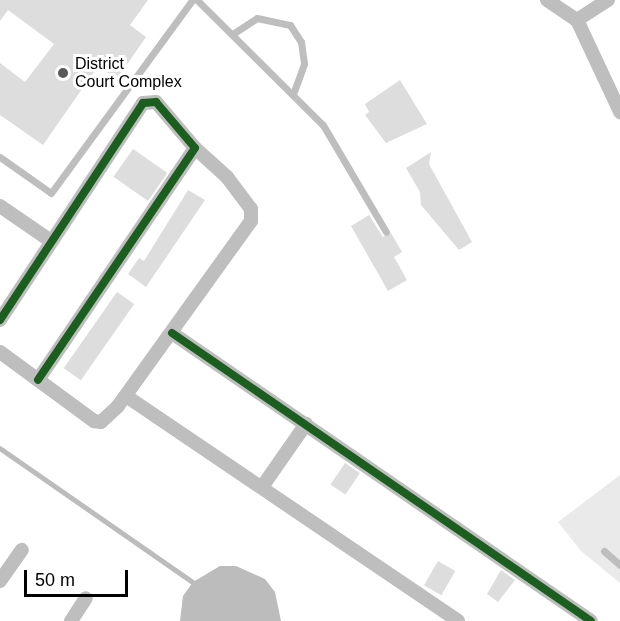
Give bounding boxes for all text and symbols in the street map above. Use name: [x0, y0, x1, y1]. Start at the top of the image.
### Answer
place label: District Court Complex: [75, 54, 182, 92]
marker: District Court Complex: [56, 66, 70, 80]
scale bar: [27, 558, 130, 596]
text: 50 m: [35, 570, 75, 590]

